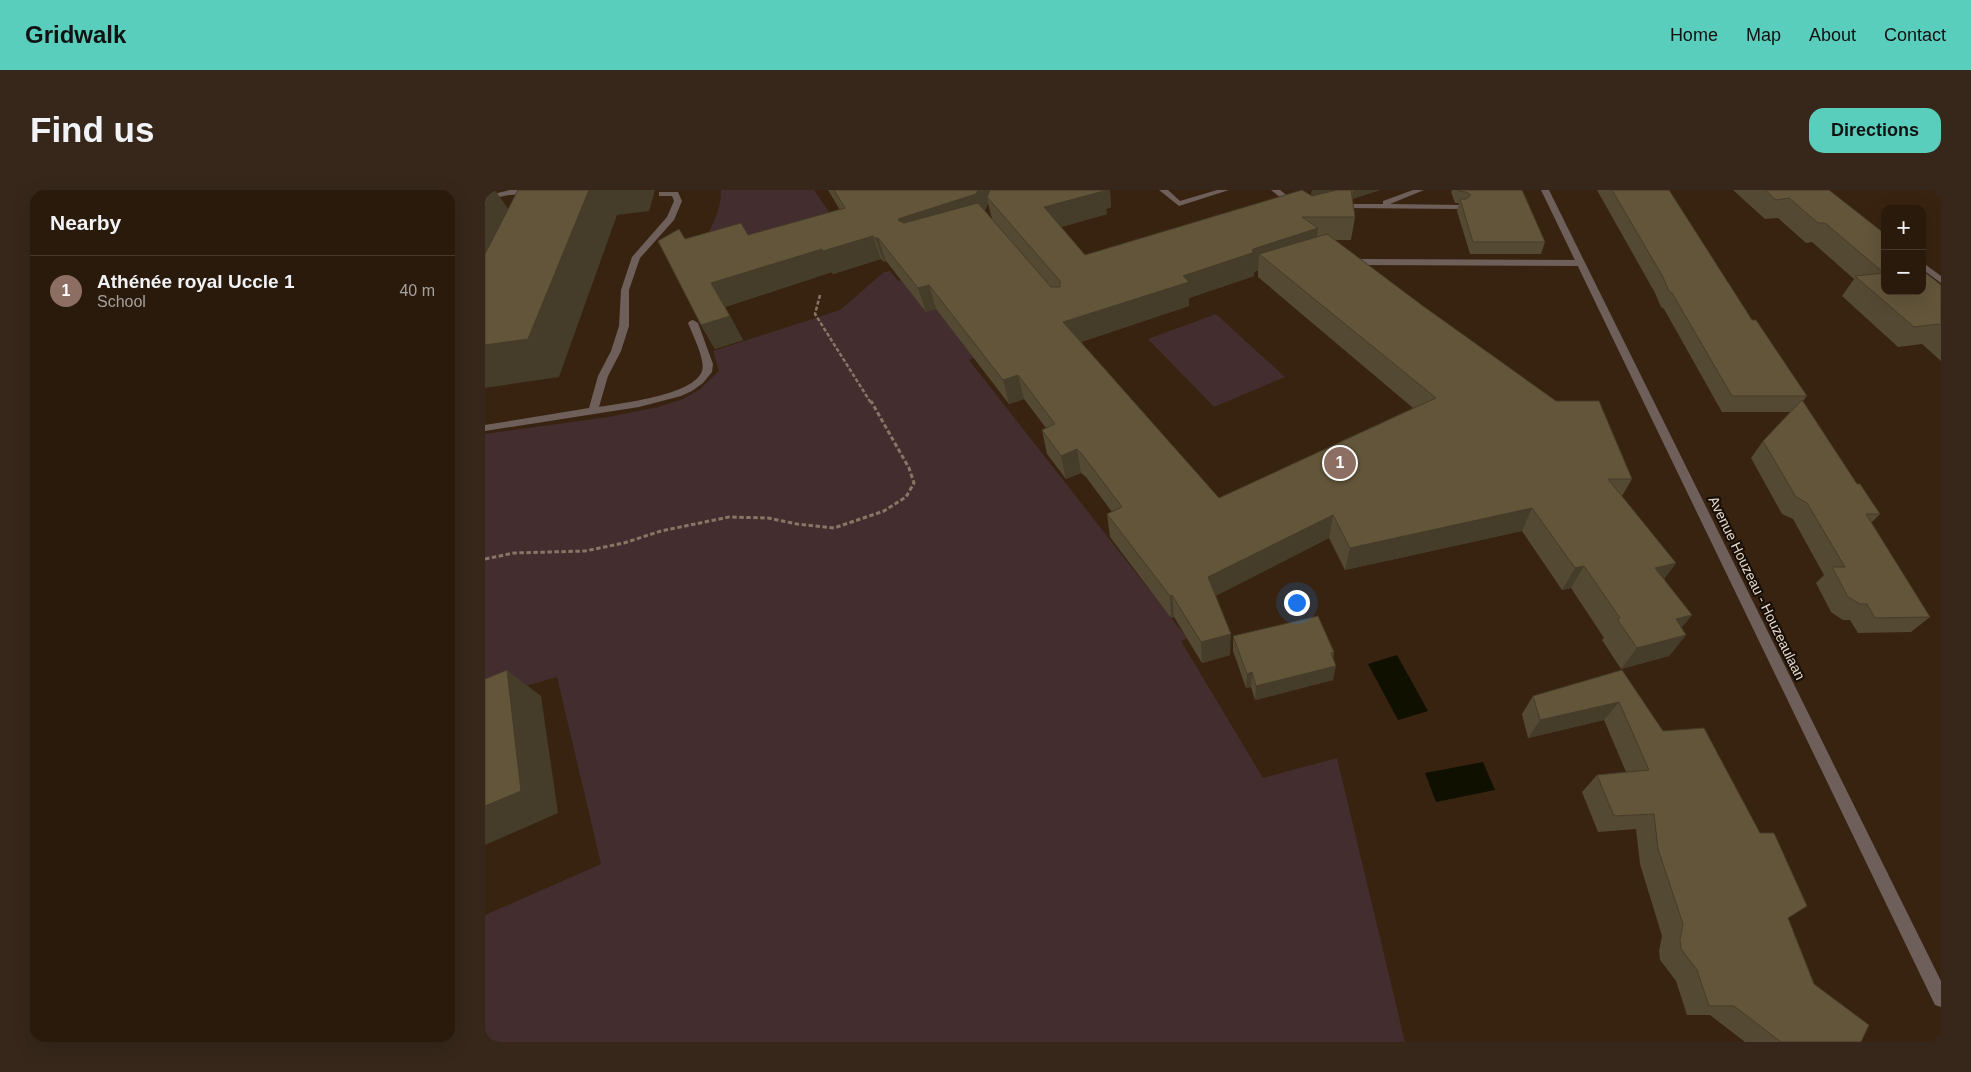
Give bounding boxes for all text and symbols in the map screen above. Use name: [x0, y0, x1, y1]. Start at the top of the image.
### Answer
text: Gridwalk: [25, 21, 126, 48]
text: Home: [1670, 25, 1718, 45]
text: Map: [1746, 25, 1781, 45]
text: About: [1809, 25, 1856, 45]
text: Contact: [1884, 25, 1946, 45]
button: Directions: [1809, 108, 1941, 153]
text: Find us: [30, 110, 154, 149]
map controls: [1881, 205, 1926, 295]
button: +: [1881, 205, 1926, 250]
text: Nearby: [50, 211, 121, 234]
button: −: [1881, 250, 1926, 295]
text: Athénée royal Uccle 1: [97, 271, 294, 292]
text: 1: [62, 282, 70, 299]
text: 40 m: [399, 282, 435, 299]
text: School: [97, 293, 146, 310]
pin: 1: [1324, 444, 1356, 482]
street label: Avenue Houzeau - Houzeaulaan: [1706, 494, 1808, 682]
your location: [1284, 590, 1310, 616]

